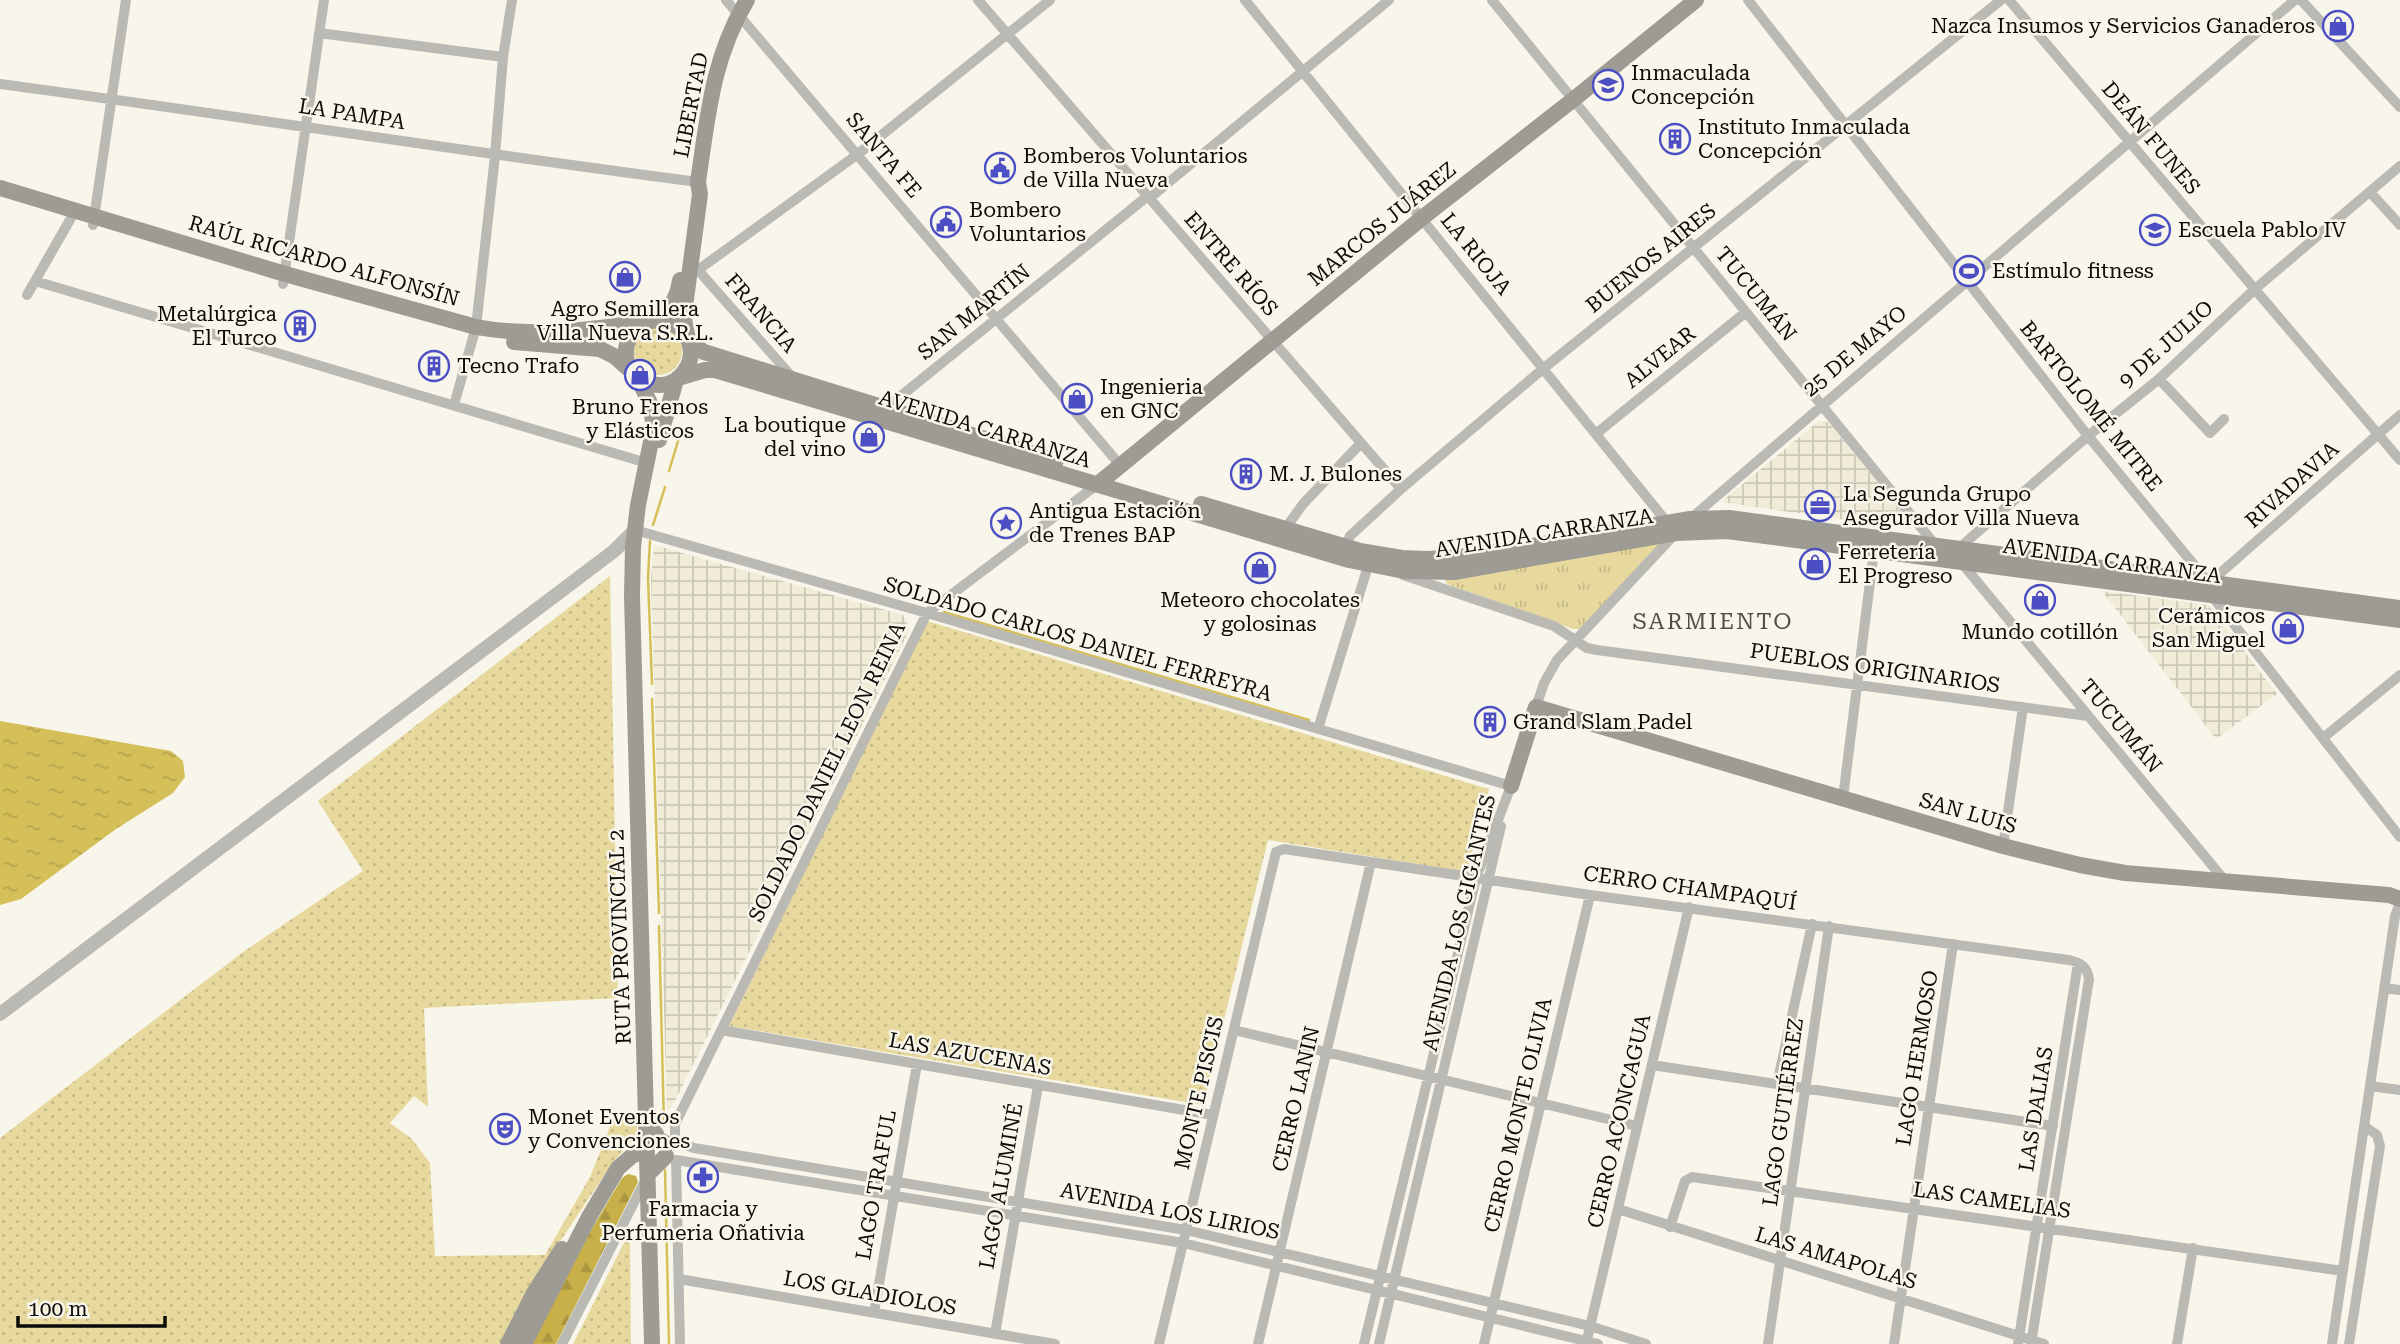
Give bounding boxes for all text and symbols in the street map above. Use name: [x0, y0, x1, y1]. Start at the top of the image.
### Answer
shop icon: Nazca Insumos y Servicios Ganaderos: [2321, 9, 2355, 43]
place label: Nazca Insumos y Servicios Ganaderos: [1931, 14, 2315, 38]
street label: LIBERTAD: [669, 50, 713, 160]
place label: Inmaculada Concepción: [1631, 61, 1755, 109]
school or university icon: Inmaculada Concepción: [1591, 68, 1625, 102]
street label: DEÁN FUNES: [2097, 76, 2206, 199]
street label: LA PAMPA: [297, 94, 407, 134]
street label: SANTA FE: [841, 108, 927, 202]
place label: Instituto Inmaculada Concepción: [1698, 115, 1910, 163]
building icon: Instituto Inmaculada Concepción: [1658, 122, 1692, 156]
place label: Bomberos Voluntarios de Villa Nueva: [1023, 144, 1247, 192]
public building icon: Bomberos Voluntarios de Villa Nueva: [983, 151, 1017, 185]
street label: MARCOS JUÁREZ: [1303, 156, 1461, 291]
place label: Bombero Voluntarios: [969, 198, 1086, 246]
street label: BUENOS AIRES: [1581, 198, 1721, 318]
public building icon: Bombero Voluntarios: [929, 205, 963, 239]
street label: ENTRE RÍOS: [1179, 206, 1283, 321]
street label: LA RIOJA: [1436, 208, 1516, 300]
street label: RAÚL RICARDO ALFONSÍN: [186, 210, 463, 311]
school or university icon: Escuela Pablo IV: [2138, 213, 2172, 247]
place label: Escuela Pablo IV: [2178, 218, 2346, 242]
street label: TUCUMÁN: [1711, 241, 1802, 346]
sports icon: Estímulo fitness: [1952, 254, 1986, 288]
street label: SAN MARTÍN: [912, 259, 1035, 365]
place label: Estímulo fitness: [1992, 259, 2154, 283]
shop icon: Agro Semillera Villa Nueva S.R.L.: [608, 260, 642, 294]
street label: FRANCIA: [720, 269, 802, 358]
street label: 9 DE JULIO: [2114, 295, 2218, 393]
place label: Agro Semillera Villa Nueva S.R.L.: [536, 297, 714, 345]
street label: 25 DE MAYO: [1798, 301, 1912, 401]
place label: Metalúrgica El Turco: [157, 302, 278, 350]
building icon: Metalúrgica El Turco: [283, 309, 317, 343]
street label: BARTOLOMÉ MITRE: [2015, 316, 2168, 496]
street label: ALVEAR: [1620, 321, 1701, 393]
building icon: Tecno Trafo: [417, 349, 451, 383]
place label: Tecno Trafo: [457, 354, 579, 378]
shop icon: Bruno Frenos y Elásticos: [623, 358, 657, 392]
place label: Ingenieria en GNC: [1100, 375, 1203, 423]
shop icon: Ingenieria en GNC: [1060, 382, 1094, 416]
street label: AVENIDA CARRANZA: [876, 385, 1094, 473]
place label: Bruno Frenos y Elásticos: [572, 395, 708, 443]
place label: La boutique del vino: [724, 413, 846, 461]
shop icon: La boutique del vino: [852, 420, 886, 454]
street label: RIVADAVIA: [2240, 437, 2344, 533]
building icon: M. J. Bulones: [1229, 457, 1263, 491]
place label: M. J. Bulones: [1269, 462, 1402, 486]
place label: La Segunda Grupo Asegurador Villa Nueva: [1843, 482, 2080, 530]
office icon: La Segunda Grupo Asegurador Villa Nueva: [1803, 489, 1837, 523]
place label: Antigua Estación de Trenes BAP: [1029, 499, 1201, 547]
street label: AVENIDA CARRANZA: [1433, 504, 1655, 562]
place icon: Antigua Estación de Trenes BAP: [989, 506, 1023, 540]
street label: AVENIDA CARRANZA: [2001, 534, 2223, 588]
place label: Ferretería El Progreso: [1838, 540, 1953, 588]
shop icon: Ferretería El Progreso: [1798, 547, 1832, 581]
shop icon: Meteoro chocolates y golosinas: [1243, 551, 1277, 585]
street label: SOLDADO CARLOS DANIEL FERREYRA: [881, 572, 1275, 706]
shop icon: Mundo cotillón: [2023, 583, 2057, 617]
place label: Meteoro chocolates y golosinas: [1160, 588, 1360, 636]
place label: Cerámicos San Miguel: [2152, 604, 2266, 652]
district label: SARMIENTO: [1632, 608, 1794, 635]
shop icon: Cerámicos San Miguel: [2271, 611, 2305, 645]
street label: SOLDADO DANIEL LEON REINA: [744, 618, 910, 926]
place label: Mundo cotillón: [1962, 620, 2119, 644]
street label: PUEBLOS ORIGINARIOS: [1748, 639, 2002, 697]
street label: TUCUMÁN: [2075, 674, 2168, 778]
building icon: Grand Slam Padel: [1473, 705, 1507, 739]
place label: Grand Slam Padel: [1513, 710, 1693, 734]
street label: SAN LUIS: [1917, 788, 2019, 838]
street label: AVENIDA LOS GIGANTES: [1418, 792, 1500, 1054]
street label: RUTA PROVINCIAL 2: [604, 829, 636, 1045]
street label: CERRO CHAMPAQUÍ: [1582, 860, 1798, 915]
street label: LAGO HERMOSO: [1891, 969, 1943, 1147]
street label: CERRO MONTE OLIVIA: [1479, 995, 1557, 1235]
street label: CERRO ACONCAGUA: [1583, 1011, 1655, 1230]
street label: MONTE PISCIS: [1170, 1014, 1228, 1172]
street label: LAGO GUTIÉRREZ: [1757, 1016, 1808, 1208]
street label: CERRO LANIN: [1268, 1024, 1324, 1174]
street label: LAS AZUCENAS: [887, 1028, 1053, 1080]
street label: LAS DALIAS: [2014, 1045, 2058, 1173]
street label: LAGO ALUMINÉ: [974, 1101, 1027, 1271]
place label: Monet Eventos y Convenciones: [528, 1105, 690, 1153]
street label: LAGO TRAFUL: [851, 1108, 901, 1262]
theatre icon: Monet Eventos y Convenciones: [488, 1112, 522, 1146]
pharmacy icon: Farmacia y Perfumeria Oñativia: [686, 1160, 720, 1194]
street label: LAS CAMELIAS: [1912, 1177, 2072, 1223]
street label: AVENIDA LOS LIRIOS: [1058, 1178, 1282, 1244]
place label: Farmacia y Perfumeria Oñativia: [601, 1197, 805, 1245]
street label: LAS AMAPOLAS: [1752, 1222, 1920, 1294]
street label: LOS GLADIOLOS: [782, 1266, 958, 1320]
scale bar: [18, 1284, 164, 1328]
text: 100 m: [28, 1297, 88, 1321]

